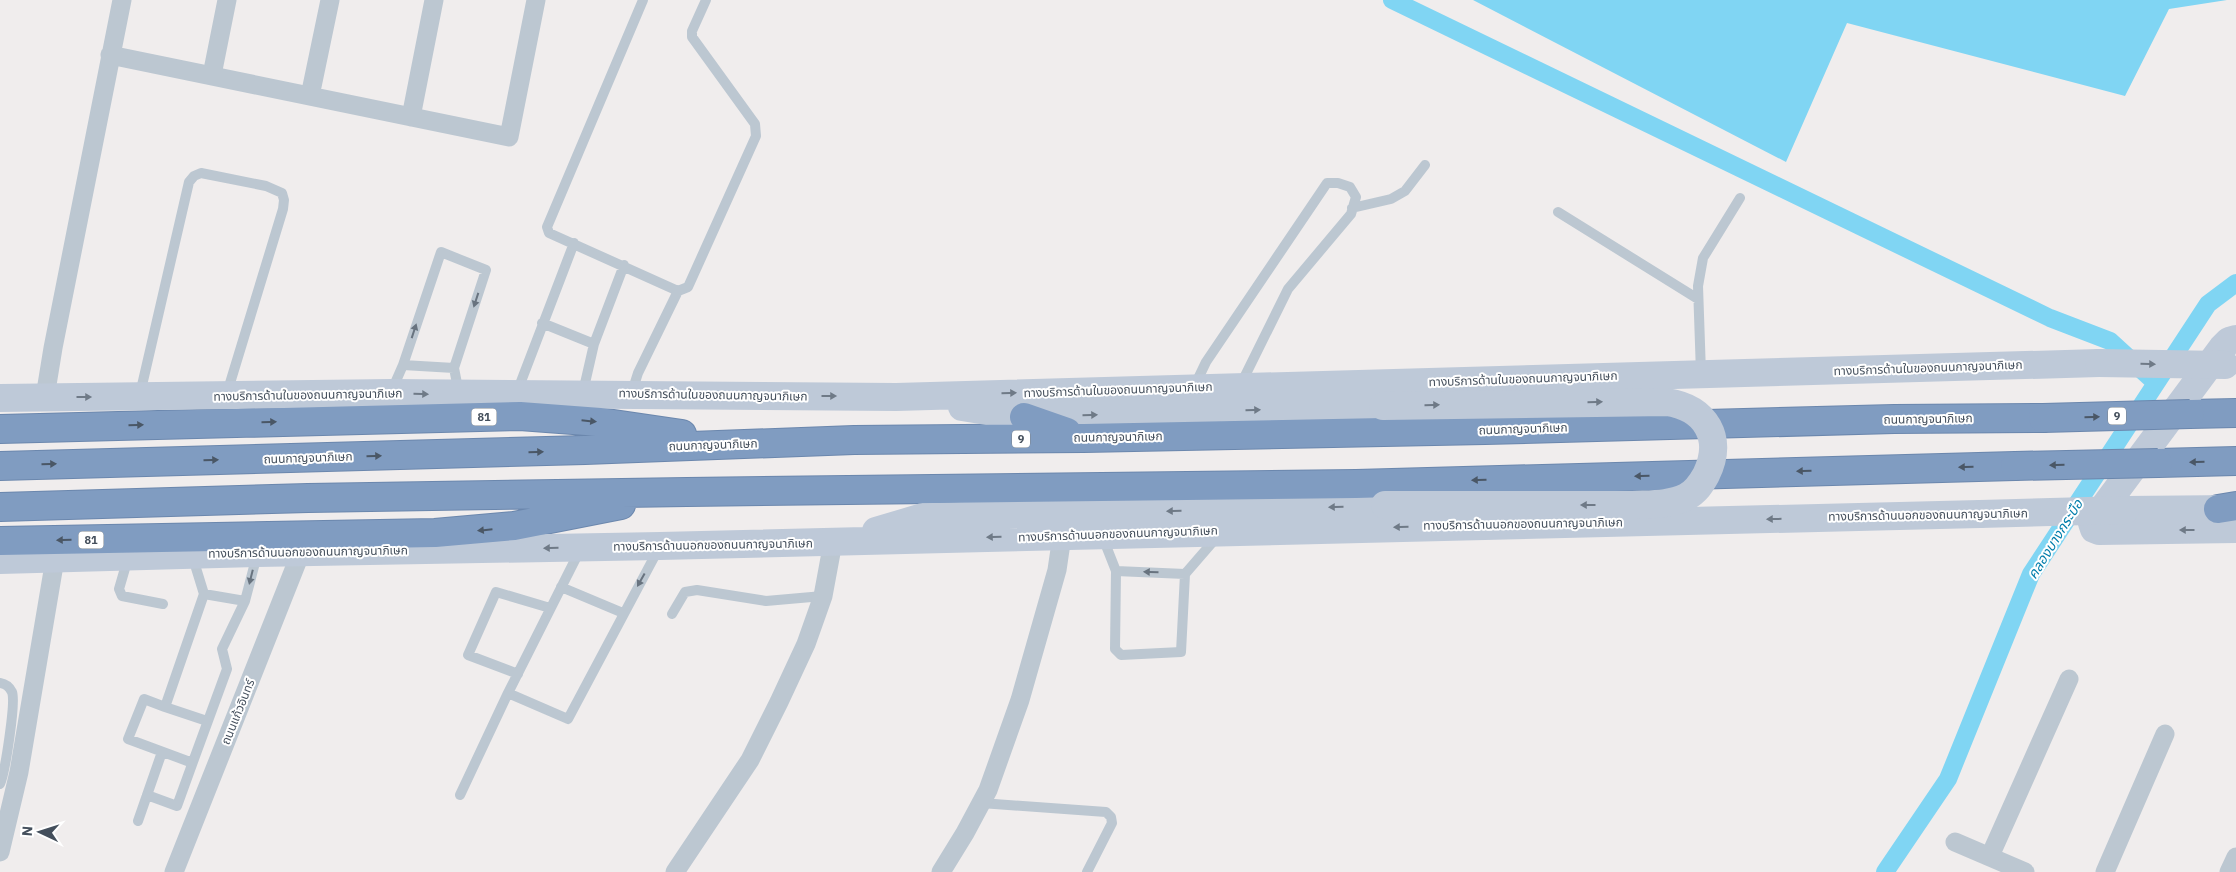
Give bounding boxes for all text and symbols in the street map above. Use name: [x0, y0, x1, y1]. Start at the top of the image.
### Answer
one-way arrow: [472, 292, 480, 307]
one-way arrow: [410, 323, 418, 338]
street label: ทางบริการด้านในของถนนกาญจนาภิเษก: [1833, 357, 2023, 378]
one-way arrow: [2140, 360, 2156, 368]
street label: ทางบริการด้านในของถนนกาญจนาภิเษก: [1428, 368, 1618, 389]
street label: ทางบริการด้านในของถนนกาญจนาภิเษก: [1023, 379, 1213, 400]
street label: ทางบริการด้านในของถนนกาญจนาภิเษก: [213, 385, 403, 404]
street label: ทางบริการด้านในของถนนกาญจนาภิเษก: [618, 385, 808, 404]
one-way arrow: [1001, 389, 1017, 397]
one-way arrow: [413, 390, 429, 398]
one-way arrow: [821, 392, 837, 400]
one-way arrow: [76, 393, 92, 401]
one-way arrow: [1587, 398, 1603, 406]
one-way arrow: [1424, 401, 1440, 409]
one-way arrow: [1245, 406, 1261, 414]
road number: 81: [472, 408, 496, 426]
road number: 9: [2108, 408, 2126, 424]
one-way arrow: [1083, 410, 1099, 418]
street label: ถนนกาญจนาภิเษก: [1883, 410, 1973, 427]
one-way arrow: [2084, 412, 2100, 420]
one-way arrow: [581, 417, 597, 425]
one-way arrow: [261, 418, 277, 426]
street label: ถนนกาญจนาภิเษก: [1478, 419, 1568, 438]
one-way arrow: [128, 421, 144, 429]
street label: ถนนกาญจนาภิเษก: [1073, 428, 1163, 445]
road number: 9: [1012, 430, 1030, 448]
street label: ถนนกาญจนาภิเษก: [668, 435, 758, 454]
one-way arrow: [528, 447, 544, 455]
street label: ถนนกาญจนาภิเษก: [263, 448, 353, 467]
one-way arrow: [366, 452, 382, 460]
one-way arrow: [203, 456, 219, 464]
one-way arrow: [2189, 458, 2205, 466]
one-way arrow: [41, 460, 57, 468]
one-way arrow: [2049, 462, 2065, 470]
one-way arrow: [1958, 463, 1974, 471]
one-way arrow: [1796, 467, 1812, 475]
one-way arrow: [1633, 472, 1649, 480]
one-way arrow: [1471, 477, 1487, 485]
water label: คลองบางกระบือ: [2023, 495, 2087, 582]
one-way arrow: [1580, 501, 1596, 509]
one-way arrow: [1328, 503, 1344, 511]
street label: ทางบริการด้านนอกของถนนกาญจนาภิเษก: [1828, 505, 2028, 524]
one-way arrow: [1166, 507, 1182, 515]
street label: ทางบริการด้านนอกของถนนกาญจนาภิเษก: [1423, 514, 1623, 533]
one-way arrow: [1765, 515, 1781, 523]
street label: ทางบริการด้านนอกของถนนกาญจนาภิเษก: [1018, 523, 1218, 544]
one-way arrow: [1393, 523, 1409, 531]
one-way arrow: [476, 526, 492, 534]
one-way arrow: [2179, 526, 2195, 534]
road number: 81: [78, 532, 104, 548]
one-way arrow: [985, 534, 1001, 542]
street label: ทางบริการด้านนอกของถนนกาญจนาภิเษก: [613, 535, 813, 554]
one-way arrow: [56, 536, 72, 544]
street label: ทางบริการด้านนอกของถนนกาญจนาภิเษก: [208, 542, 408, 561]
one-way arrow: [543, 544, 559, 552]
one-way arrow: [1143, 568, 1159, 576]
one-way arrow: [247, 569, 255, 584]
one-way arrow: [637, 572, 645, 587]
street label: ถนนแก้วอินทร์: [218, 676, 258, 747]
north arrow: [15, 807, 65, 857]
text: N: [18, 825, 36, 837]

